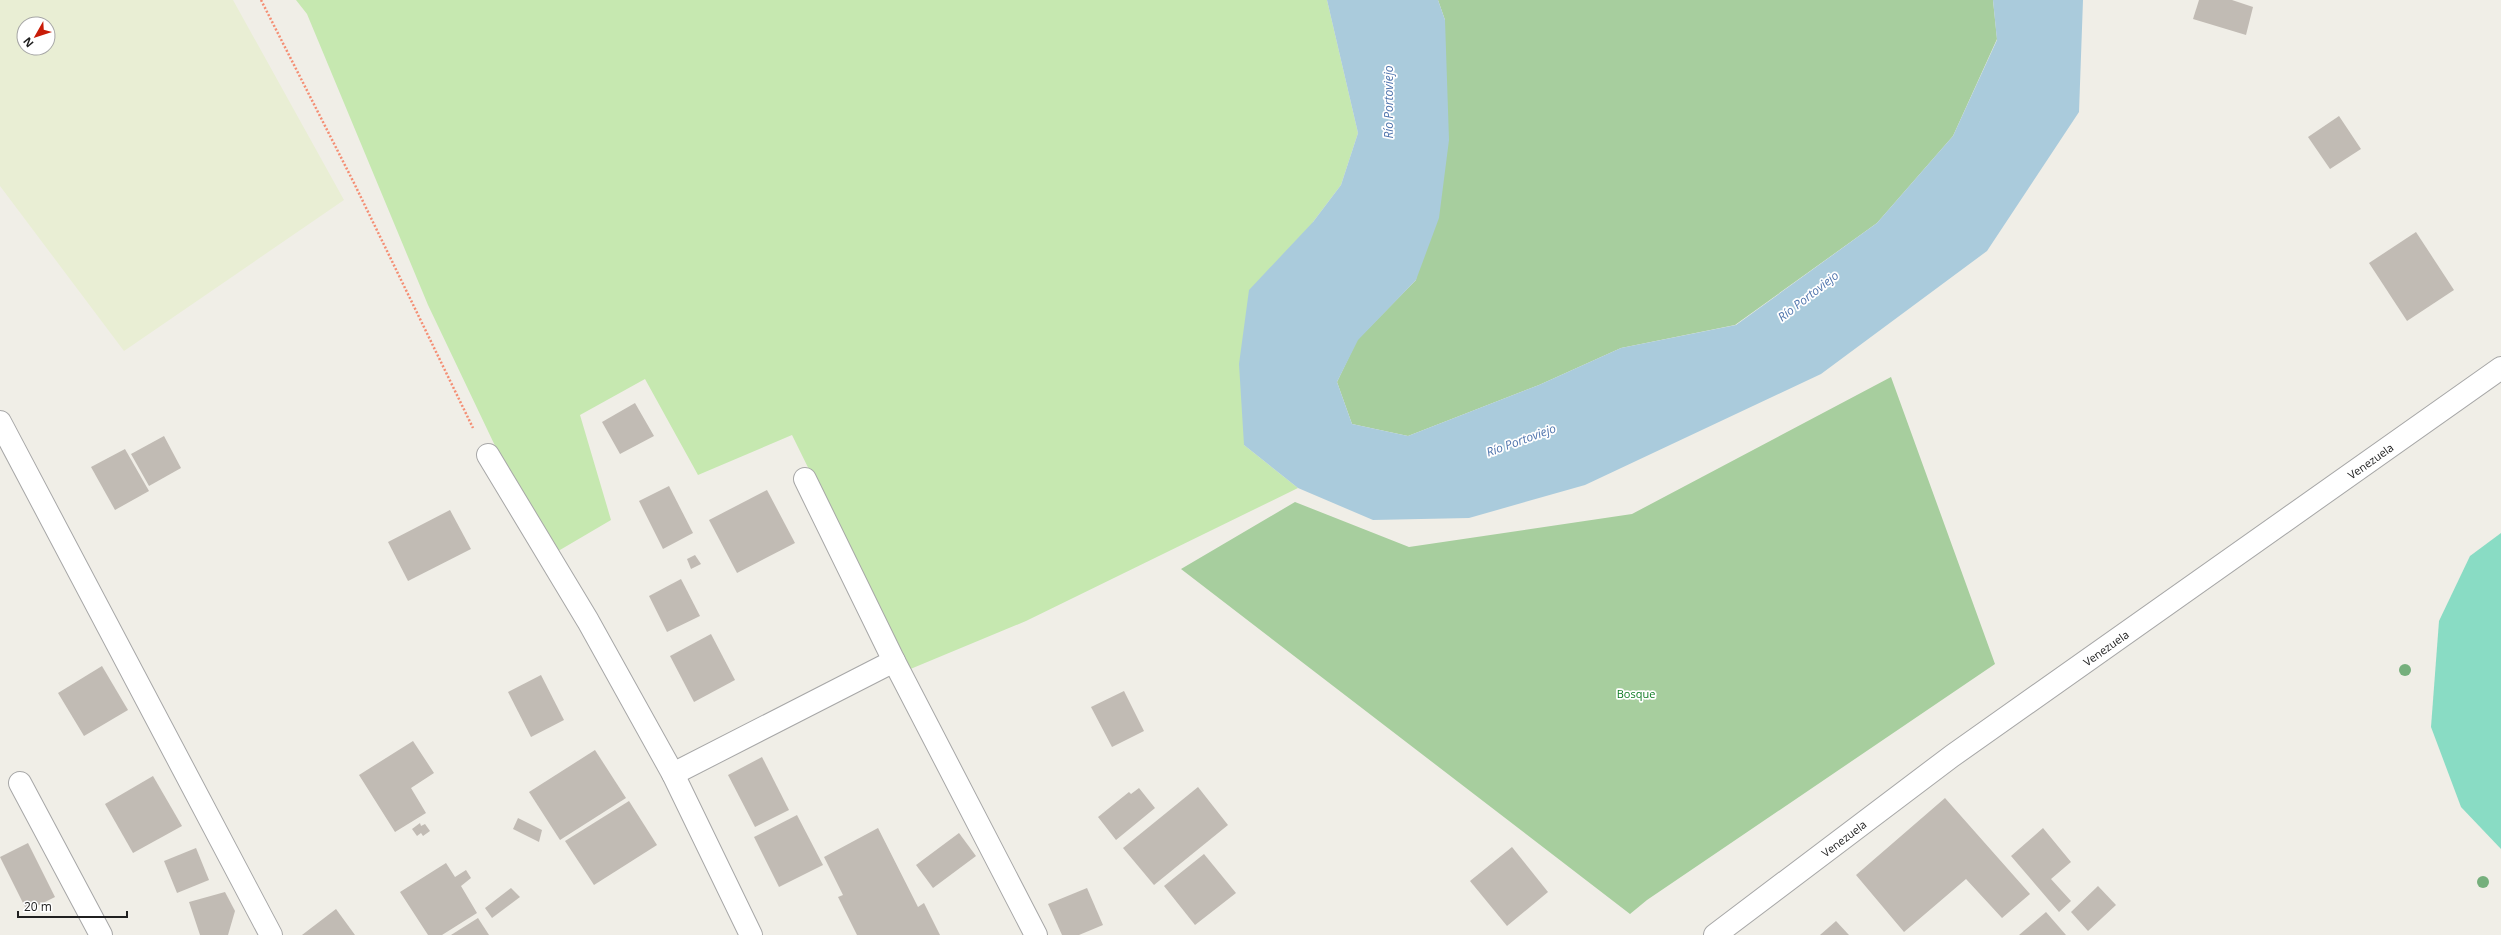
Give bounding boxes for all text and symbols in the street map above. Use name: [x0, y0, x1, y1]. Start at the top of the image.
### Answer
north arrow: [16, 16, 56, 56]
text: N: [19, 34, 36, 51]
water label: Río Portoviejo: [1380, 65, 1397, 139]
water label: Río Portoviejo: [1774, 267, 1842, 325]
water label: Río Portoviejo: [1484, 419, 1558, 460]
street label: Venezuela: [2344, 439, 2396, 482]
street label: Venezuela: [2080, 626, 2131, 669]
park label: Bosque: [1617, 686, 1655, 701]
street label: Venezuela: [1818, 816, 1869, 860]
scale bar: [18, 893, 127, 919]
text: 20 m: [24, 898, 52, 915]

